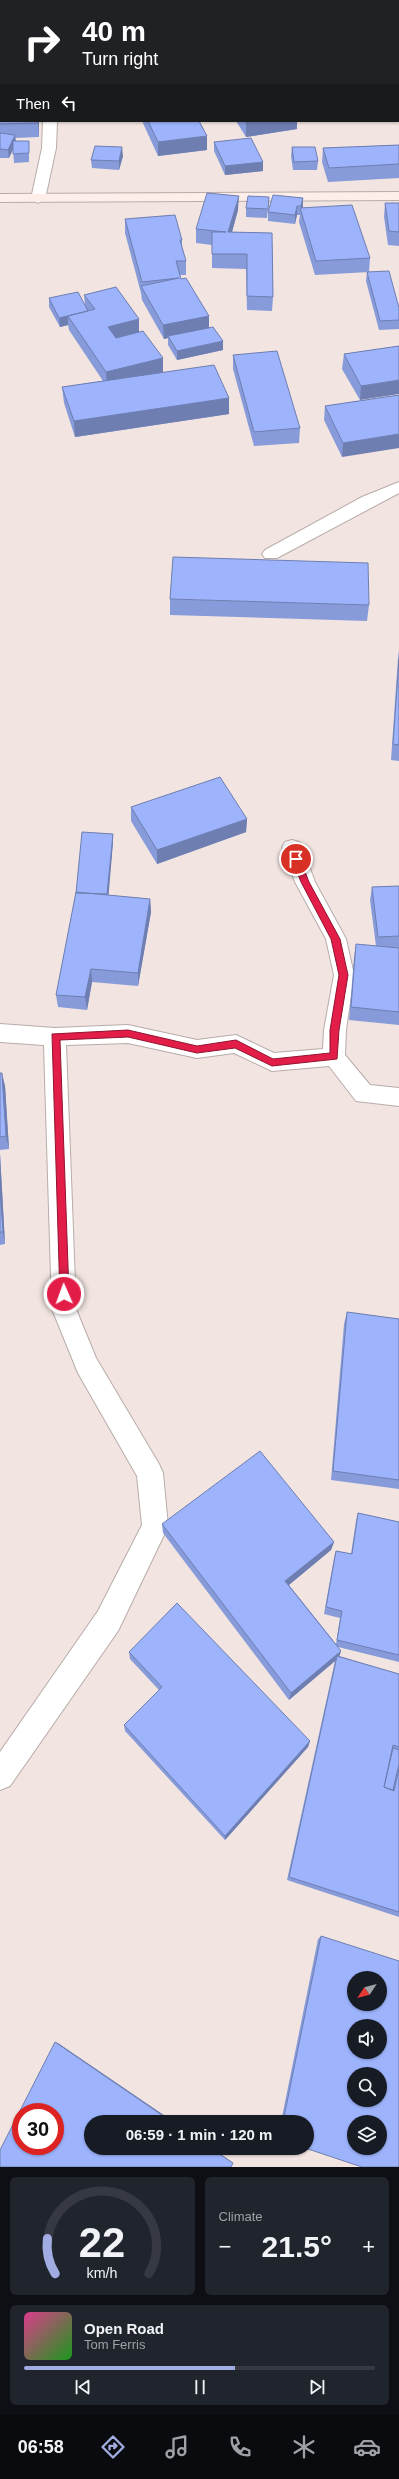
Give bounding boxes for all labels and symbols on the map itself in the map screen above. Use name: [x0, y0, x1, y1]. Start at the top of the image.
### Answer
pin: [279, 842, 313, 876]
position arrow: [43, 1273, 85, 1315]
north arrow: [347, 1971, 387, 2011]
speed limit sign: 30: [12, 2103, 64, 2155]

